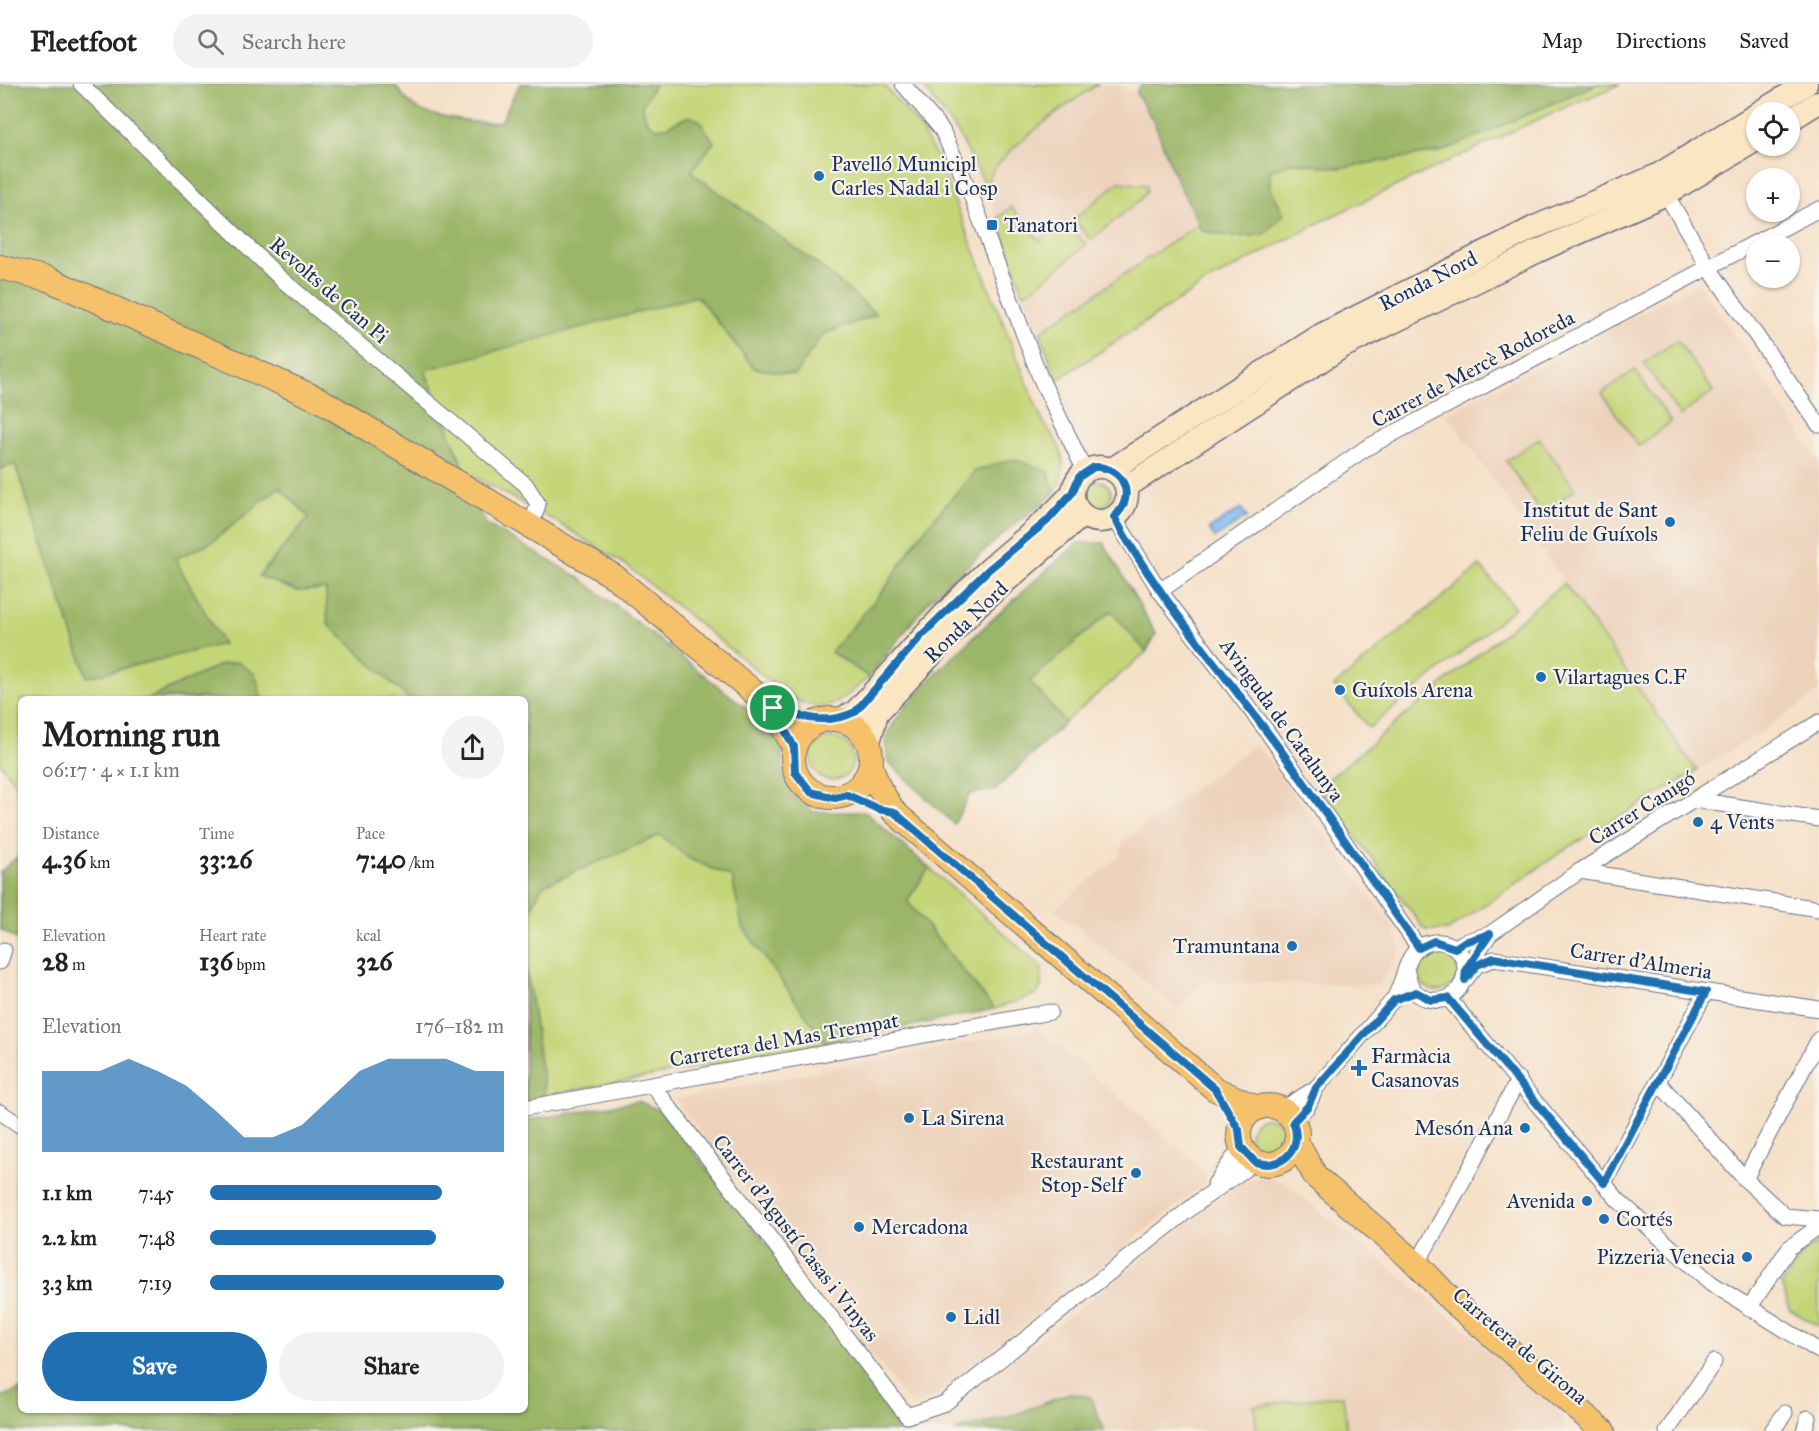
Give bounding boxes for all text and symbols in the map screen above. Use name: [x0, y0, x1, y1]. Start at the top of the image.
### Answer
search box: [173, 14, 593, 68]
text: Fleetfoot: [30, 24, 137, 59]
icon: search: [194, 25, 227, 58]
text: Search here: [242, 28, 346, 55]
text: Map: [1542, 28, 1583, 54]
text: Directions: [1616, 28, 1706, 54]
text: Saved: [1739, 28, 1789, 54]
map controls: [1746, 102, 1800, 288]
button: locate: [1746, 102, 1800, 156]
place label: Pavelló Municipl Carles Nadal i Cosp: [831, 151, 998, 201]
button: +: [1746, 168, 1800, 222]
marker: Pavelló Municipl Carles Nadal i Cosp: [812, 169, 826, 183]
place label: Tanatori: [1004, 212, 1078, 238]
marker: Tanatori: [985, 218, 999, 232]
street label: Revolts de Can Pi: [264, 231, 394, 349]
button: −: [1746, 234, 1800, 288]
street label: Ronda Nord: [1374, 245, 1482, 317]
street label: Carrer de Mercè Rodoreda: [1367, 304, 1579, 434]
place label: Institut de Sant Feliu de Guíxols: [1520, 497, 1659, 547]
marker: Institut de Sant Feliu de Guíxols: [1663, 515, 1677, 529]
street label: Ronda Nord: [918, 575, 1014, 669]
street label: Avinguda de Catalunya: [1213, 633, 1350, 807]
place label: Vilartagues C.F: [1552, 664, 1687, 690]
marker: Vilartagues C.F: [1534, 670, 1548, 684]
place label: Guíxols Arena: [1352, 677, 1473, 703]
pin: [747, 682, 798, 733]
marker: Guíxols Arena: [1333, 683, 1347, 697]
icon: arrive: [756, 691, 789, 724]
text: Morning run: [42, 715, 220, 755]
button: share: [441, 716, 504, 779]
text: 06:17 · 4 × 1.1 km: [42, 758, 180, 782]
street label: Carrer Canigó: [1584, 765, 1700, 851]
place label: 4 Vents: [1710, 809, 1774, 835]
marker: 4 Vents: [1691, 815, 1705, 829]
text: Distance: [42, 824, 99, 843]
text: Time: [199, 824, 234, 843]
text: Pace: [356, 824, 385, 843]
text: 4.36: [42, 843, 86, 875]
text: 33:26: [199, 843, 253, 875]
text: 7:40: [356, 843, 406, 875]
text: km: [86, 853, 111, 872]
text: /km: [406, 853, 435, 872]
text: Elevation: [42, 926, 106, 945]
text: Heart rate: [199, 926, 266, 945]
text: kcal: [356, 926, 381, 945]
place label: Tramuntana: [1173, 933, 1280, 959]
street label: Carrer d'Almeria: [1568, 937, 1714, 985]
marker: Tramuntana: [1285, 939, 1299, 953]
text: 28: [42, 945, 69, 977]
text: 136: [199, 945, 233, 977]
text: 326: [356, 945, 393, 977]
text: m: [69, 955, 86, 974]
text: bpm: [233, 955, 266, 974]
street label: Carretera del Mas Trempat: [668, 1007, 901, 1073]
text: Elevation: [42, 1014, 121, 1038]
text: 176–182 m: [415, 1014, 504, 1038]
place label: Farmàcia Casanovas: [1371, 1043, 1459, 1093]
marker: Farmàcia Casanovas: [1352, 1061, 1366, 1075]
place label: La Sirena: [921, 1105, 1005, 1131]
marker: La Sirena: [902, 1111, 916, 1125]
place label: Mesón Ana: [1414, 1115, 1513, 1141]
marker: Mesón Ana: [1518, 1121, 1532, 1135]
street label: Carrer d'Agustí Casas i Vinyas: [707, 1129, 885, 1347]
place label: Restaurant Stop-Self: [1030, 1148, 1127, 1198]
marker: Restaurant Stop-Self: [1129, 1166, 1143, 1180]
text: 1.1 km: [42, 1181, 92, 1205]
text: 7:45: [138, 1181, 174, 1205]
place label: Avenida: [1506, 1188, 1575, 1214]
marker: Avenida: [1580, 1194, 1594, 1208]
place label: Cortés: [1616, 1206, 1673, 1232]
marker: Cortés: [1597, 1212, 1611, 1226]
place label: Mercadona: [871, 1214, 968, 1240]
marker: Mercadona: [852, 1220, 866, 1234]
text: 2.2 km: [42, 1226, 97, 1250]
text: 7:48: [138, 1226, 176, 1250]
place label: Pizzeria Venecia: [1597, 1244, 1735, 1270]
marker: Pizzeria Venecia: [1740, 1250, 1754, 1264]
text: 3.3 km: [42, 1271, 93, 1295]
text: 7:19: [138, 1271, 172, 1295]
street label: Carretera de Girona: [1447, 1282, 1593, 1410]
place label: Lidl: [963, 1304, 1001, 1330]
marker: Lidl: [944, 1310, 958, 1324]
button: Save: [42, 1332, 267, 1401]
button: Share: [279, 1332, 504, 1401]

